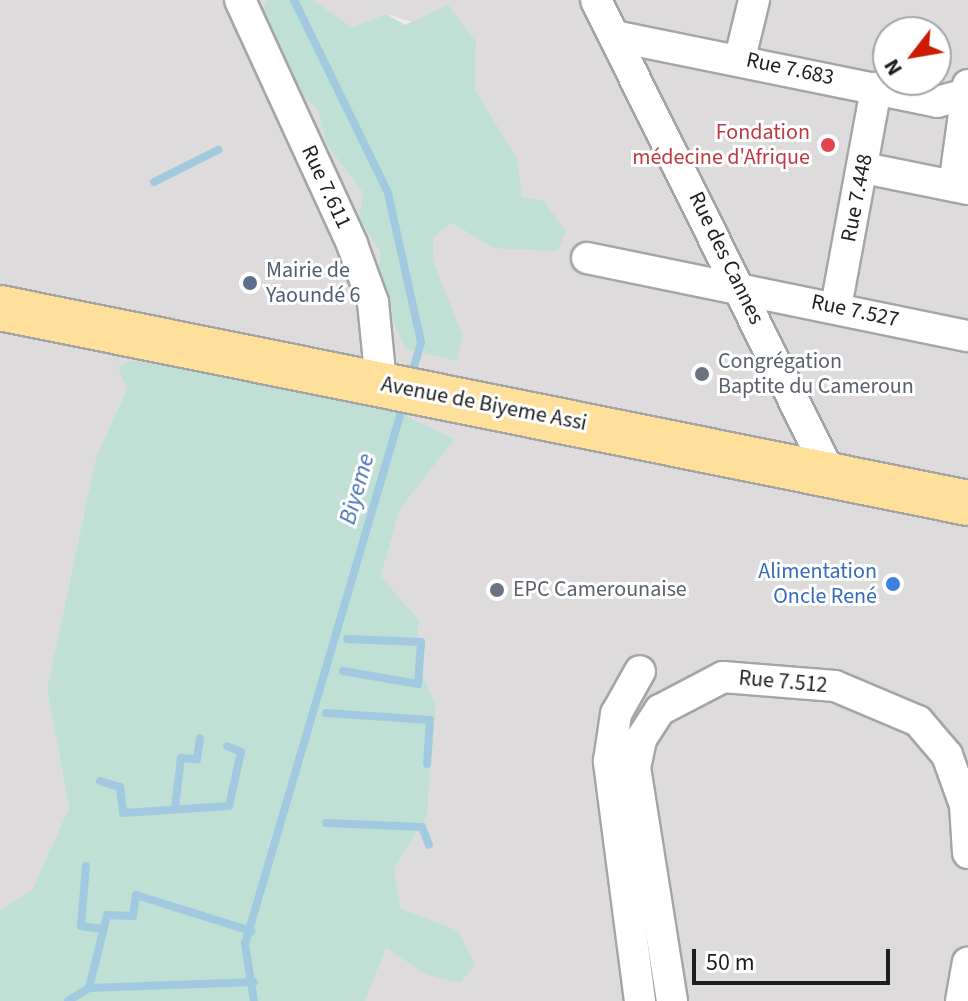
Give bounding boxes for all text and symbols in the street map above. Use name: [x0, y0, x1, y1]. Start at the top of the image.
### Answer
north arrow: [872, 16, 952, 96]
street label: Rue 7.683: [744, 47, 836, 91]
text: N: [876, 53, 911, 82]
place label: Fondation médecine d'Afrique: [632, 119, 810, 170]
marker: Fondation médecine d'Afrique: [817, 134, 839, 156]
street label: Rue 7.611: [295, 141, 357, 233]
street label: Rue 7.448: [836, 152, 878, 244]
street label: Rue des Cannes: [682, 187, 770, 329]
place label: Mairie de Yaoundé 6: [266, 257, 360, 308]
marker: Mairie de Yaoundé 6: [241, 274, 259, 292]
street label: Rue 7.527: [809, 289, 901, 333]
place label: Congrégation Baptite du Cameroun: [718, 348, 914, 400]
marker: Congrégation Baptite du Cameroun: [693, 365, 711, 383]
street label: Avenue de Biyeme Assi: [379, 371, 589, 437]
water label: Biyeme: [333, 450, 381, 528]
place label: Alimentation Oncle René: [758, 558, 877, 610]
marker: Alimentation Oncle René: [884, 575, 902, 593]
place label: EPC Camerounaise: [513, 577, 687, 603]
marker: EPC Camerounaise: [488, 581, 506, 599]
street label: Rue 7.512: [738, 665, 828, 699]
scale bar: [696, 933, 894, 983]
text: 50 m: [706, 945, 755, 980]

